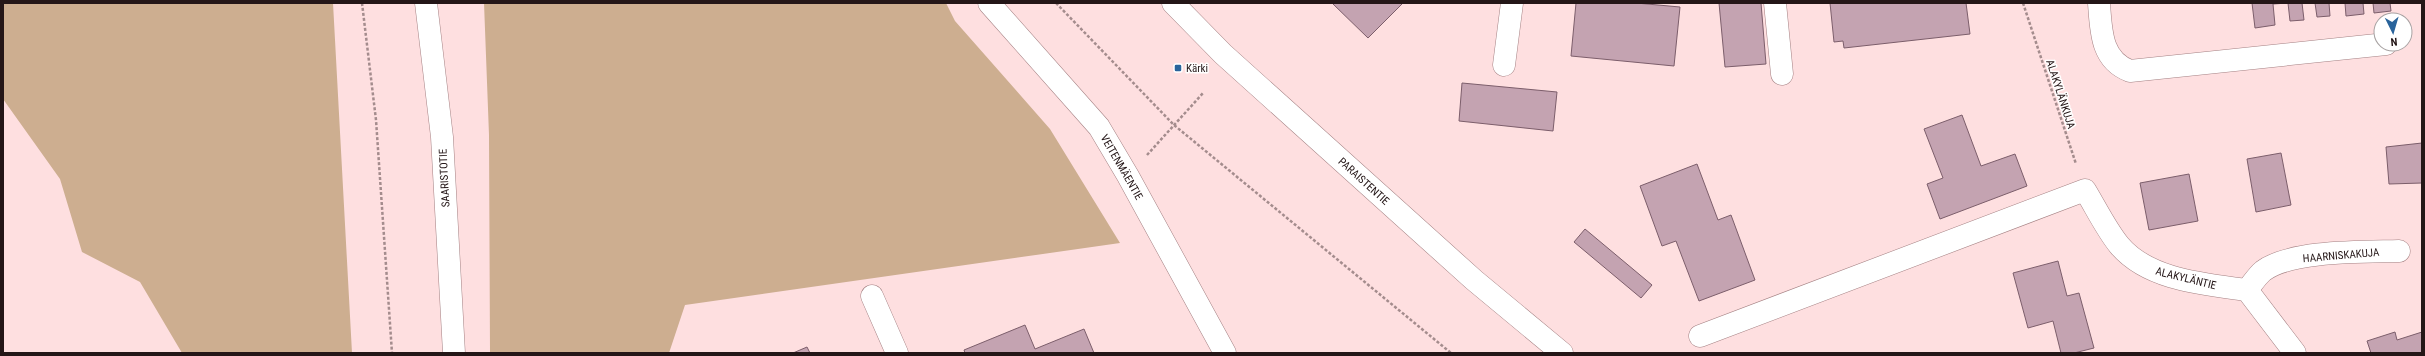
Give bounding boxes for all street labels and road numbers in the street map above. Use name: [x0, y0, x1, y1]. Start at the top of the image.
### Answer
street label: ALAKYLÄNKUJA: [2043, 58, 2078, 131]
street label: VEITENMÄENTIE: [1098, 132, 1146, 203]
street label: SAARISTOTIE: [436, 148, 453, 208]
street label: PARAISTENTIE: [1335, 155, 1392, 208]
street label: HAARNISKAKUJA: [2302, 246, 2381, 265]
street label: ALAKYLÄNTIE: [2154, 265, 2218, 292]

